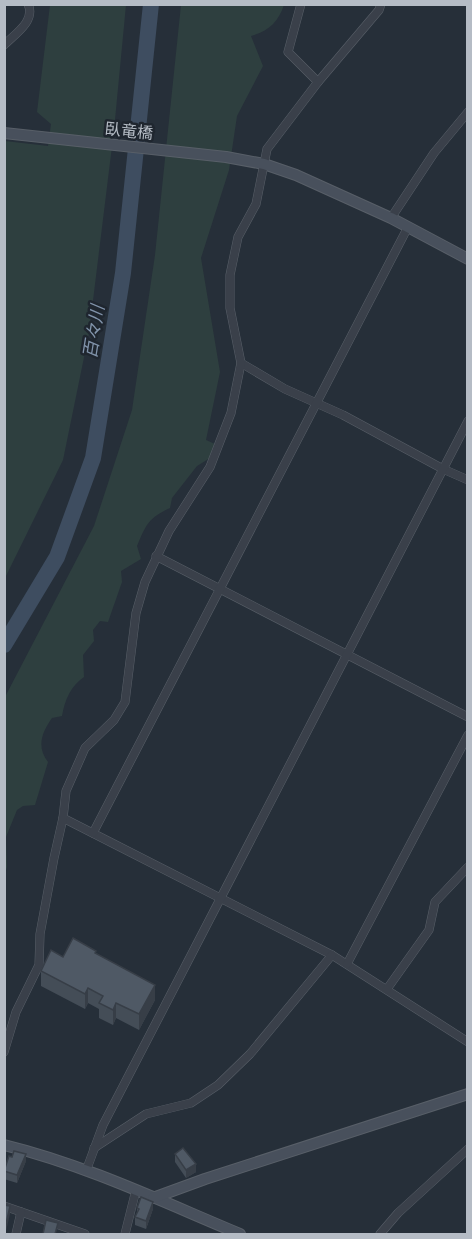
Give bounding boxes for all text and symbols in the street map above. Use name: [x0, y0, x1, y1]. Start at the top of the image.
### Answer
street label: 臥竜橋: [104, 119, 154, 143]
water label: 百々川: [79, 302, 109, 360]

